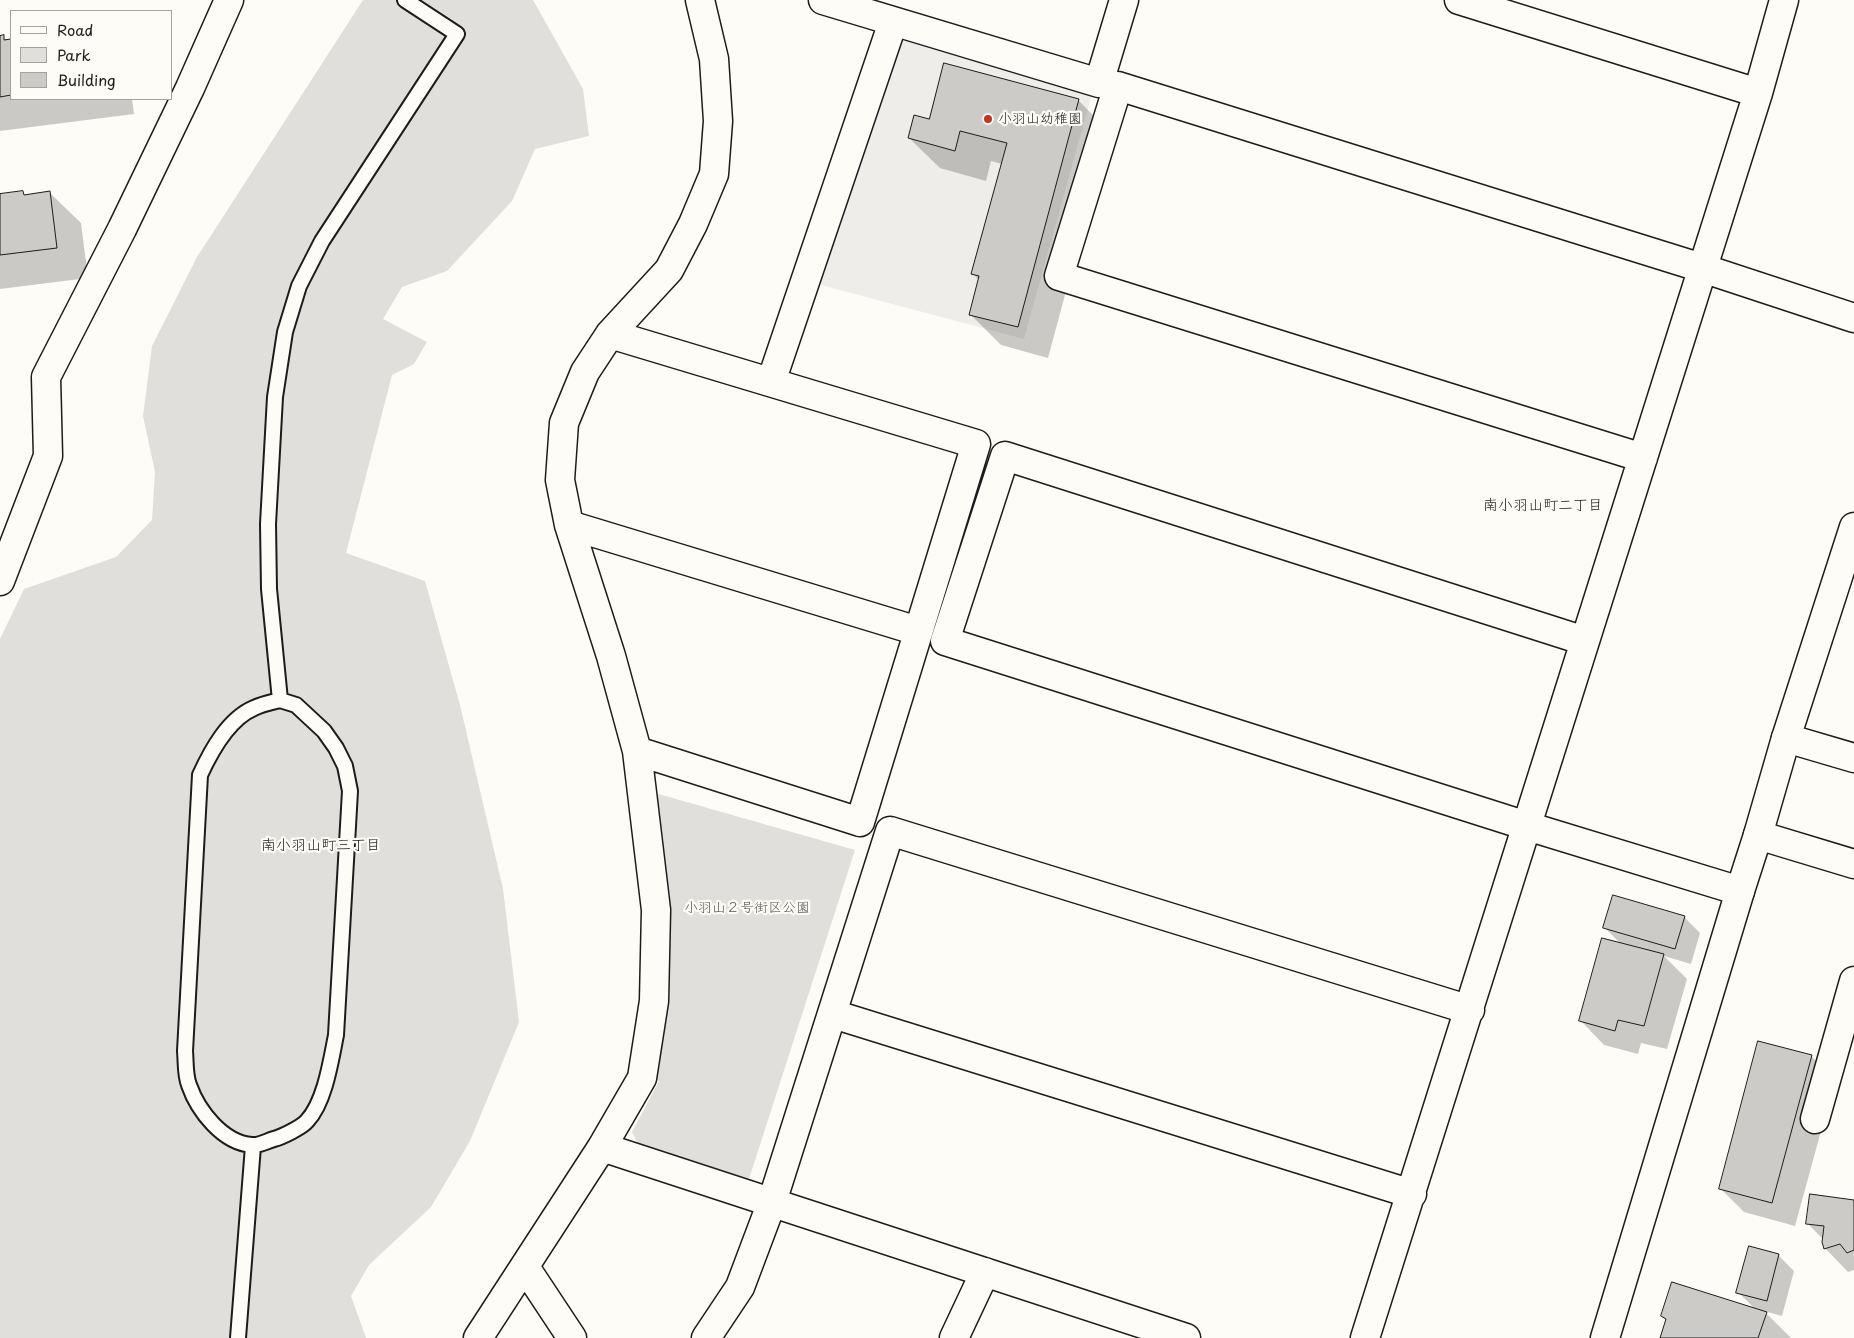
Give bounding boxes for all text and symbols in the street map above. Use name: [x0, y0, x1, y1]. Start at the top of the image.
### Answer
legend: [10, 10, 172, 100]
text: Road: [57, 18, 93, 41]
text: Park: [57, 43, 91, 66]
text: Building: [57, 68, 116, 91]
place label: 小羽山幼稚園: [998, 111, 1082, 127]
marker: 小羽山幼稚園: [982, 113, 994, 125]
district label: 南小羽山町二丁目: [1483, 497, 1603, 515]
district label: 南小羽山町三丁目: [261, 837, 381, 855]
park label: 小羽山２号街区公園: [684, 900, 810, 916]

